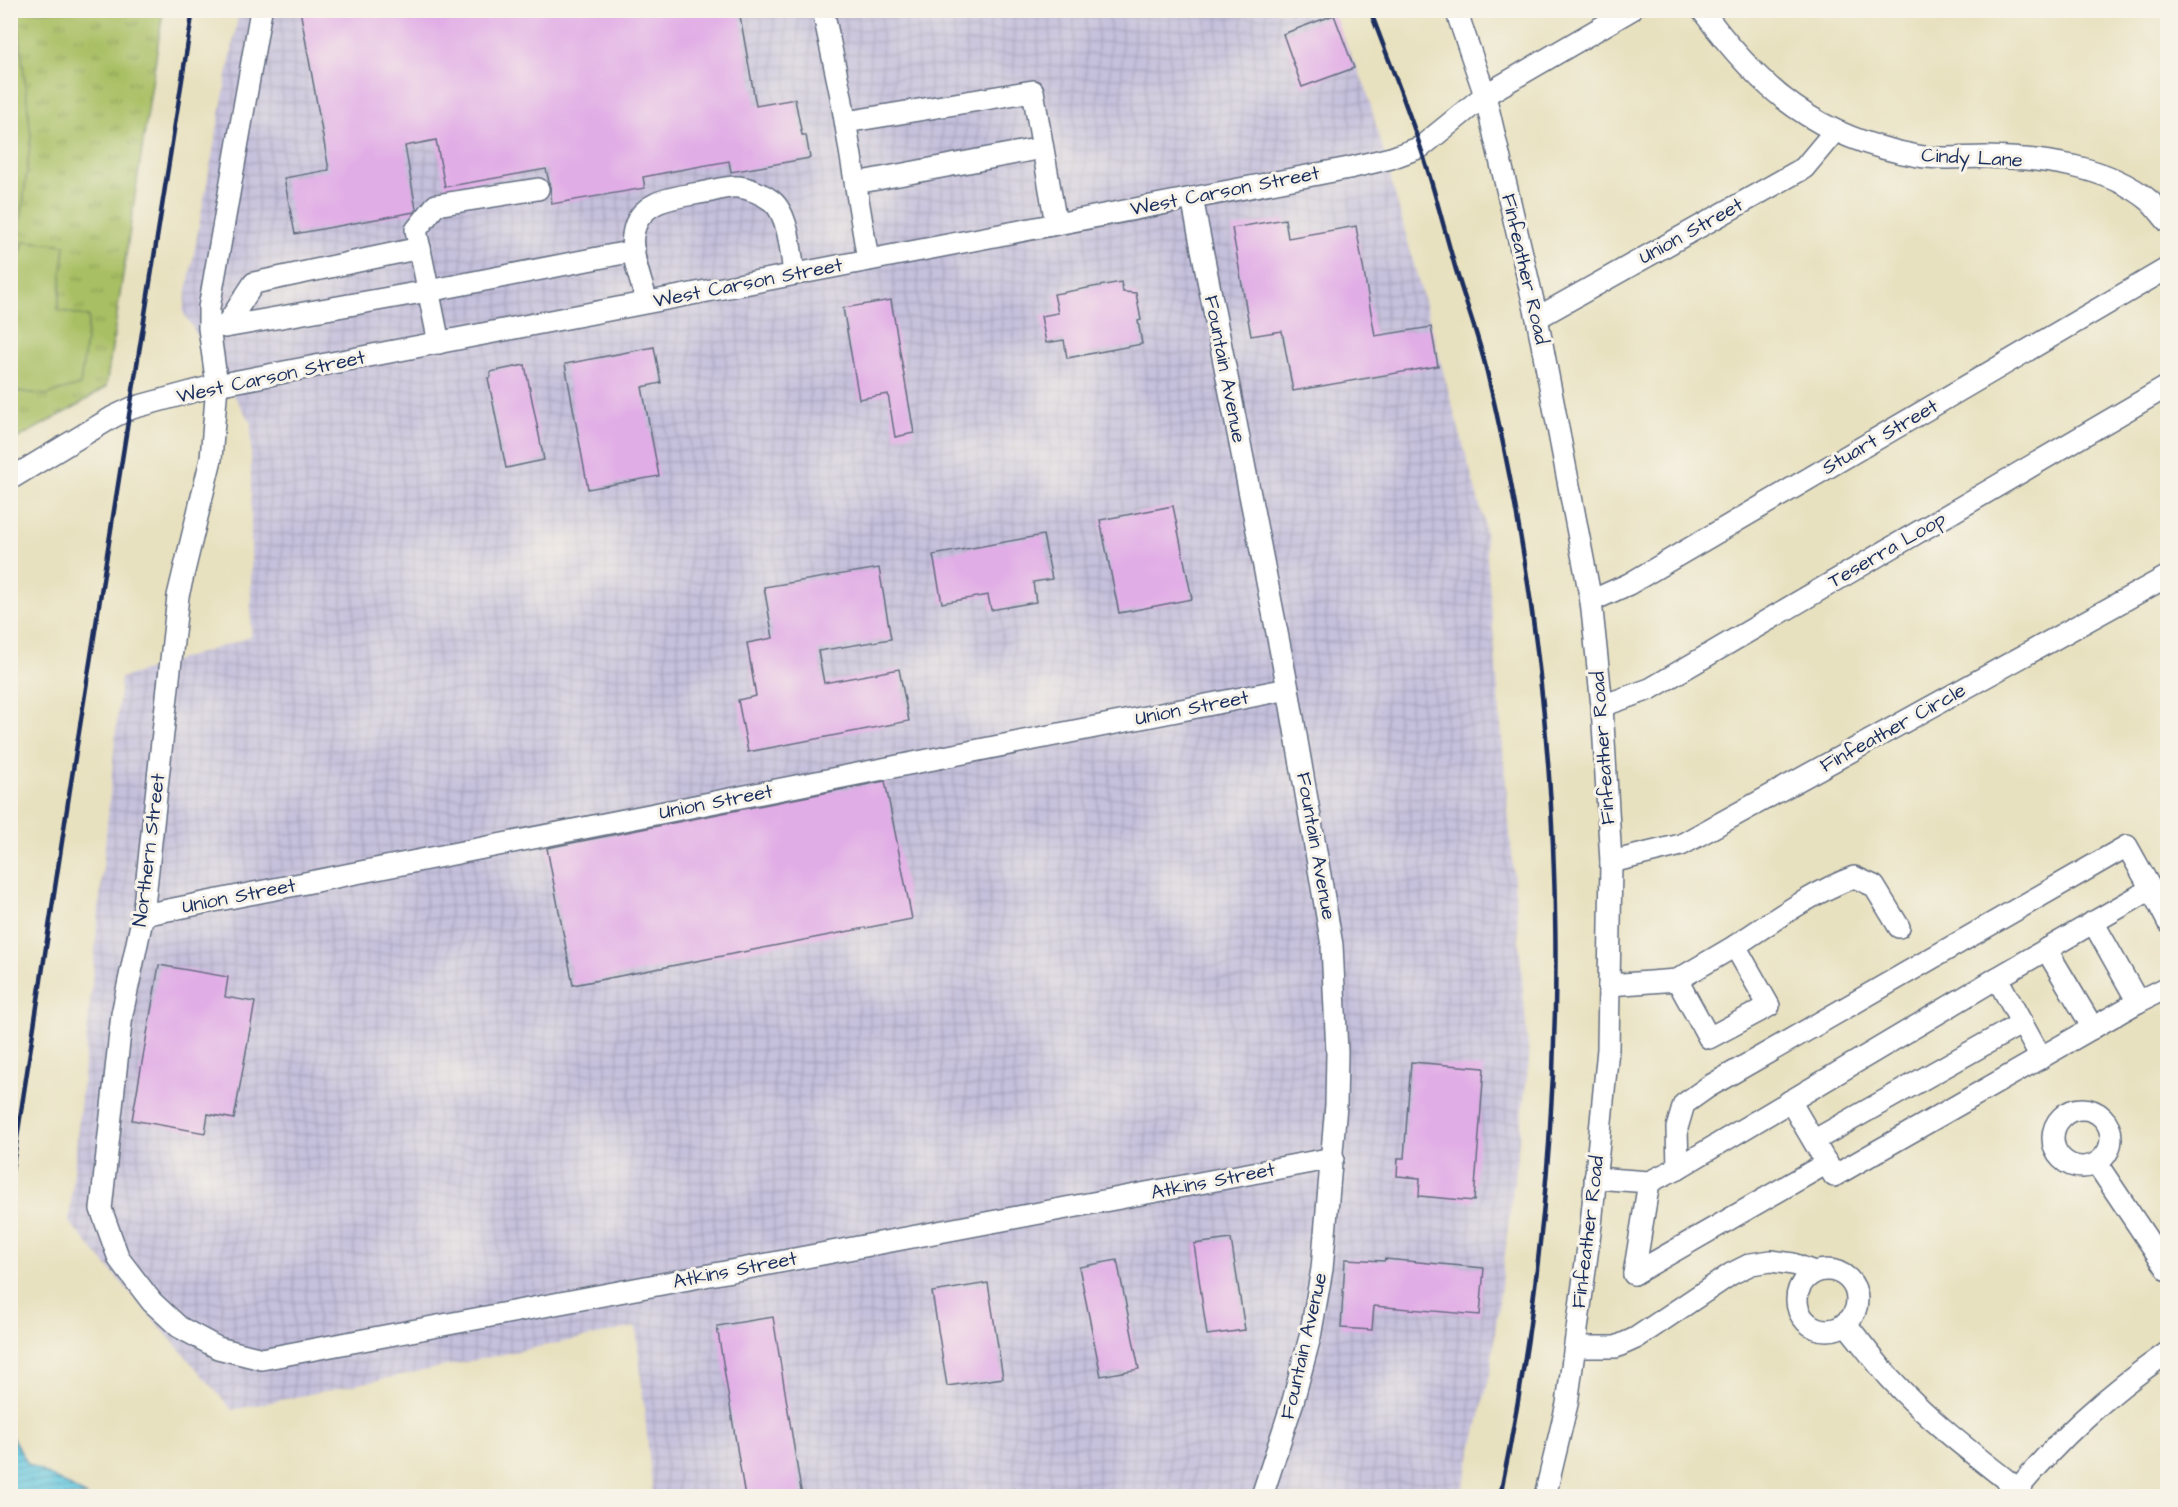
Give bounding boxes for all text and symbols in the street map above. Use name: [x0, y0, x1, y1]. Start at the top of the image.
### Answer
street label: Cindy Lane: [1921, 141, 2023, 176]
street label: West Carson Street: [1128, 159, 1322, 223]
street label: Finfeather Road: [1494, 191, 1556, 347]
street label: Union Street: [1634, 191, 1748, 271]
street label: West Carson Street: [651, 251, 845, 315]
street label: Fountain Avenue: [1197, 293, 1253, 445]
street label: West Carson Street: [174, 343, 368, 411]
street label: Stuart Street: [1817, 392, 1943, 482]
street label: Teserra Loop: [1823, 505, 1951, 595]
street label: Finfeather Road: [1584, 670, 1622, 826]
street label: Finfeather Circle: [1815, 676, 1971, 780]
street label: Union Street: [1133, 683, 1251, 733]
street label: Fountain Avenue: [1289, 770, 1343, 922]
street label: Northern Street: [126, 772, 172, 928]
street label: Union Street: [657, 777, 775, 827]
street label: Union Street: [180, 871, 298, 921]
street label: Finfeather Road: [1565, 1154, 1611, 1310]
street label: Atkins Street: [1149, 1155, 1277, 1207]
street label: Atkins Street: [671, 1244, 799, 1296]
street label: Fountain Avenue: [1274, 1270, 1335, 1422]

